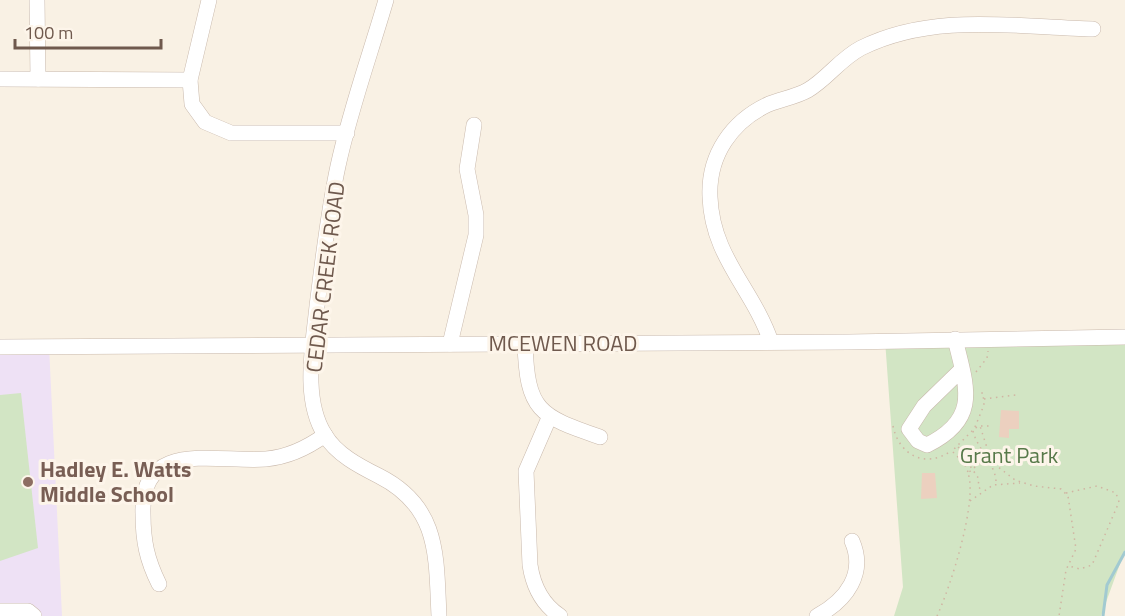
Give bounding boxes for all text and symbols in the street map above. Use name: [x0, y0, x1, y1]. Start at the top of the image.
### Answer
scale bar: [15, 12, 160, 50]
text: 100 m: [24, 19, 73, 46]
street label: CEDAR CREEK ROAD: [296, 180, 354, 374]
street label: MCEWEN ROAD: [488, 326, 638, 360]
park label: Grant Park: [960, 438, 1059, 472]
place label: Hadley E. Watts Middle School: [40, 452, 191, 511]
marker: Hadley E. Watts Middle School: [21, 475, 35, 489]

